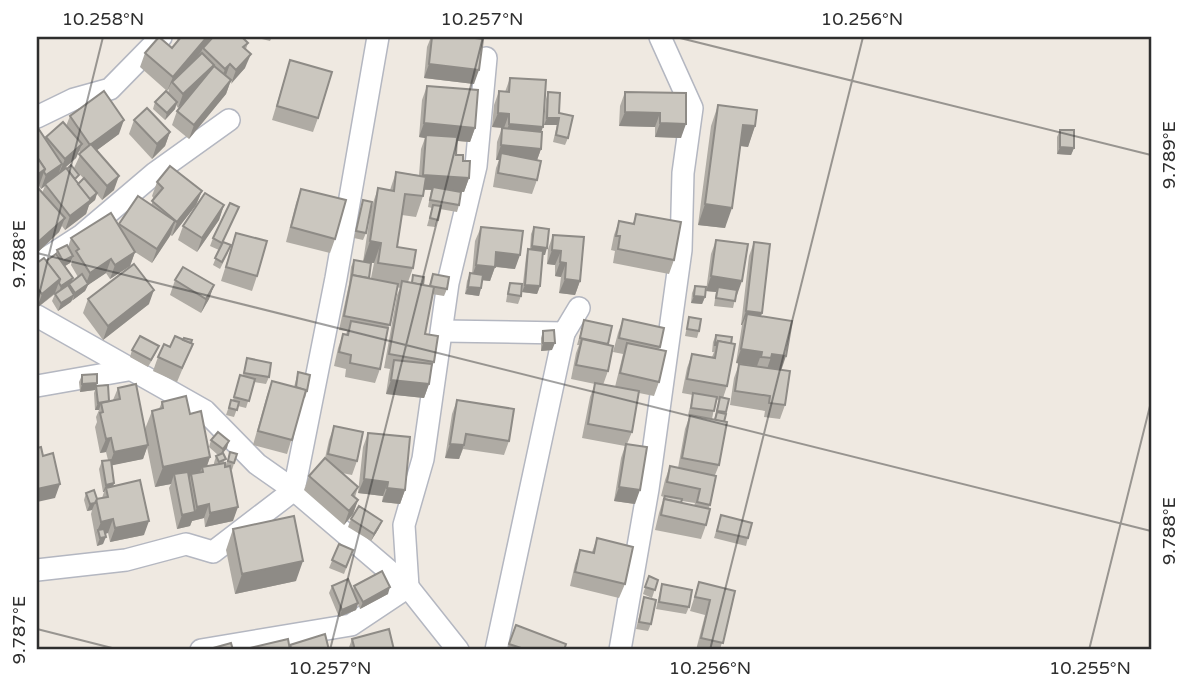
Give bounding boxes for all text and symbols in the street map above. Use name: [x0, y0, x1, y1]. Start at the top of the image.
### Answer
text: 10.258°N: [62, 8, 144, 30]
text: 10.257°N: [441, 8, 523, 30]
text: 10.256°N: [821, 8, 903, 30]
text: 9.789°E: [1158, 121, 1180, 189]
text: 9.788°E: [8, 220, 30, 288]
text: 9.788°E: [1158, 497, 1180, 565]
text: 9.787°E: [8, 596, 30, 664]
text: 10.257°N: [289, 657, 371, 679]
text: 10.256°N: [669, 657, 751, 679]
text: 10.255°N: [1049, 657, 1131, 679]

